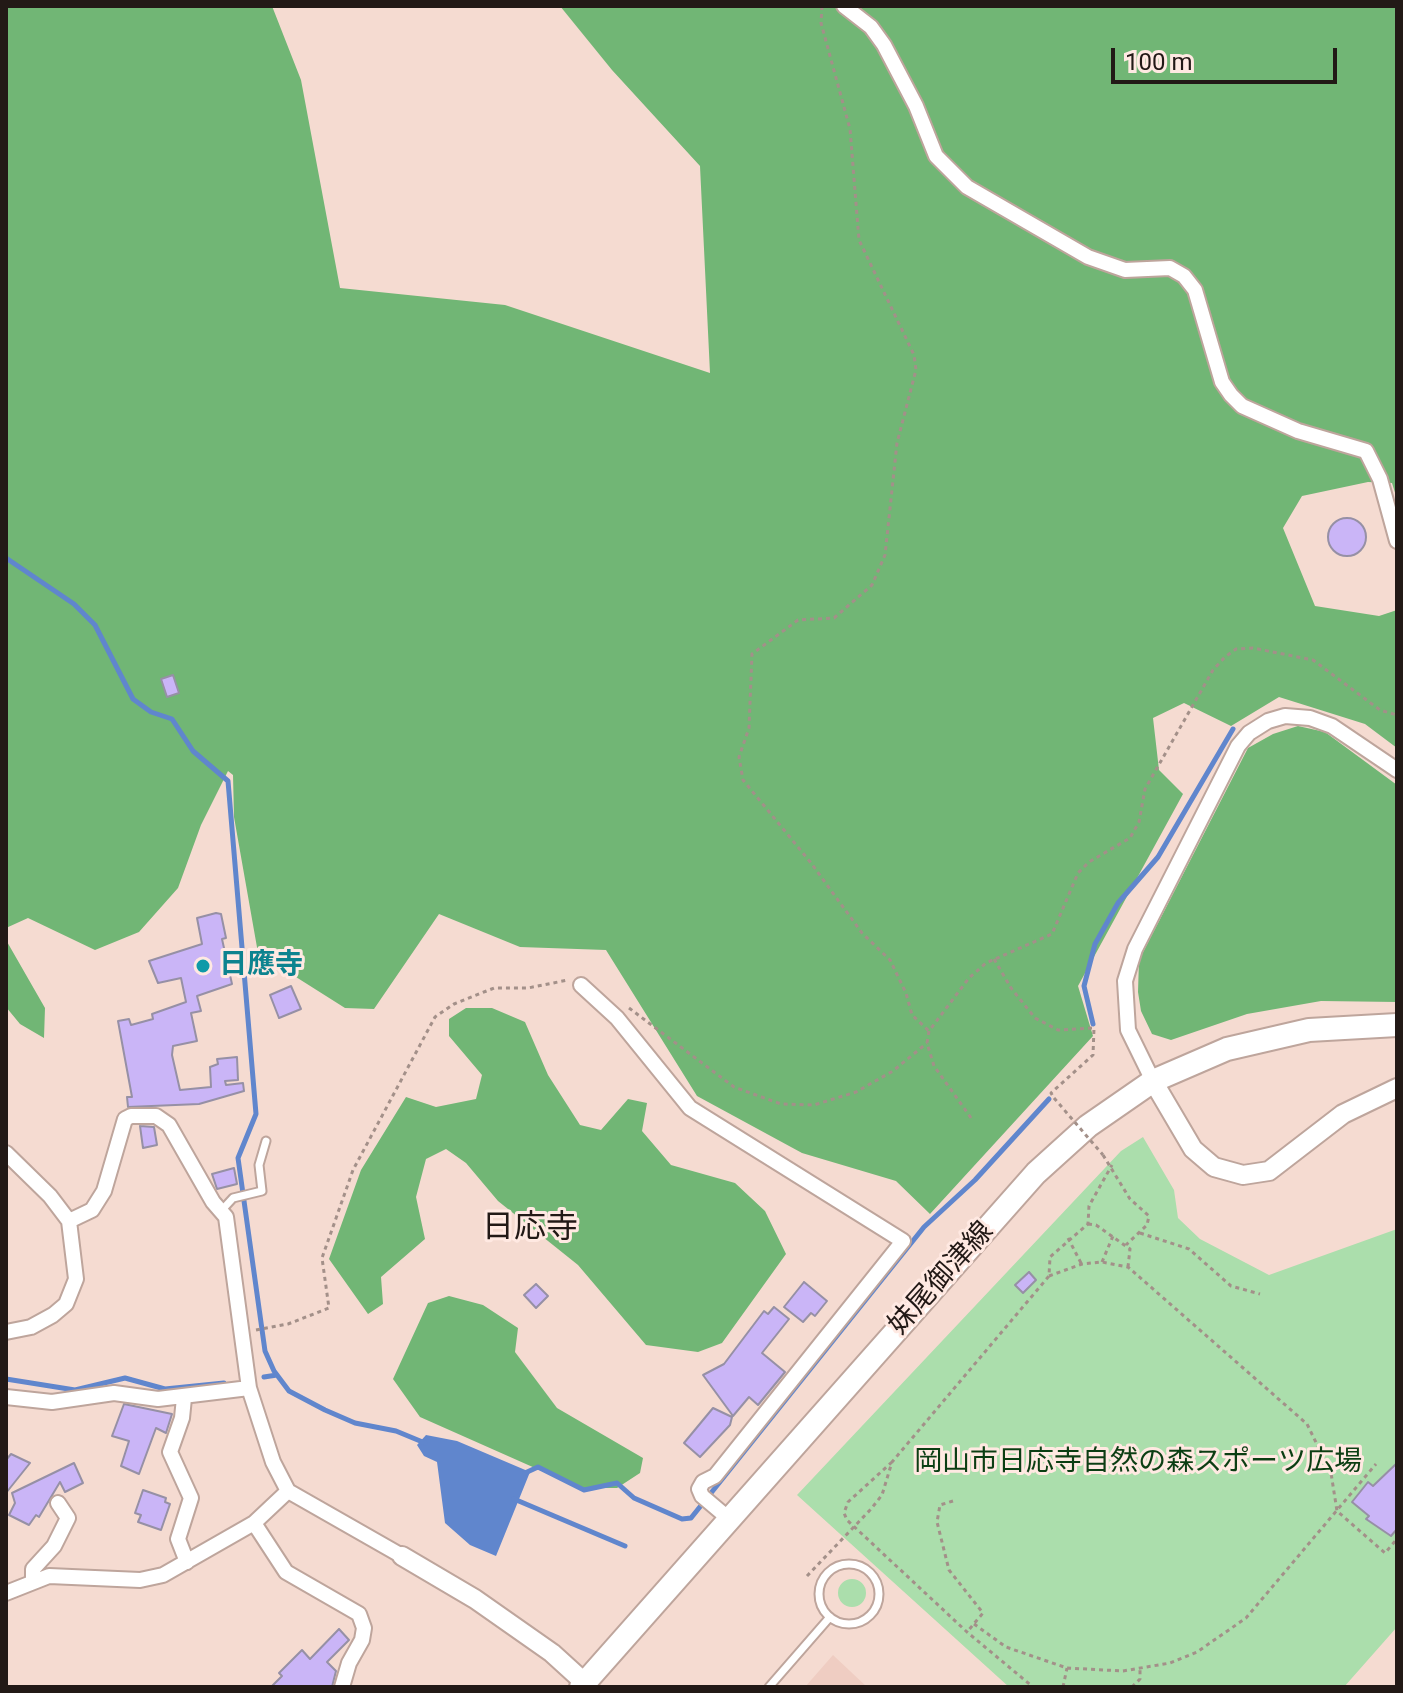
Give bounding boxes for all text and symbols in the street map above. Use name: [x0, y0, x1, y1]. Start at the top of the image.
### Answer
scale bar: [1115, 32, 1341, 82]
text: 100 m: [1125, 48, 1192, 76]
place label: 日應寺: [219, 949, 303, 983]
marker: 日應寺: [194, 957, 212, 975]
district label: 日応寺: [482, 1210, 578, 1248]
street label: 妹尾御津線: [883, 1216, 1001, 1342]
park label: 岡山市日応寺自然の森スポーツ広場: [914, 1446, 1362, 1480]

